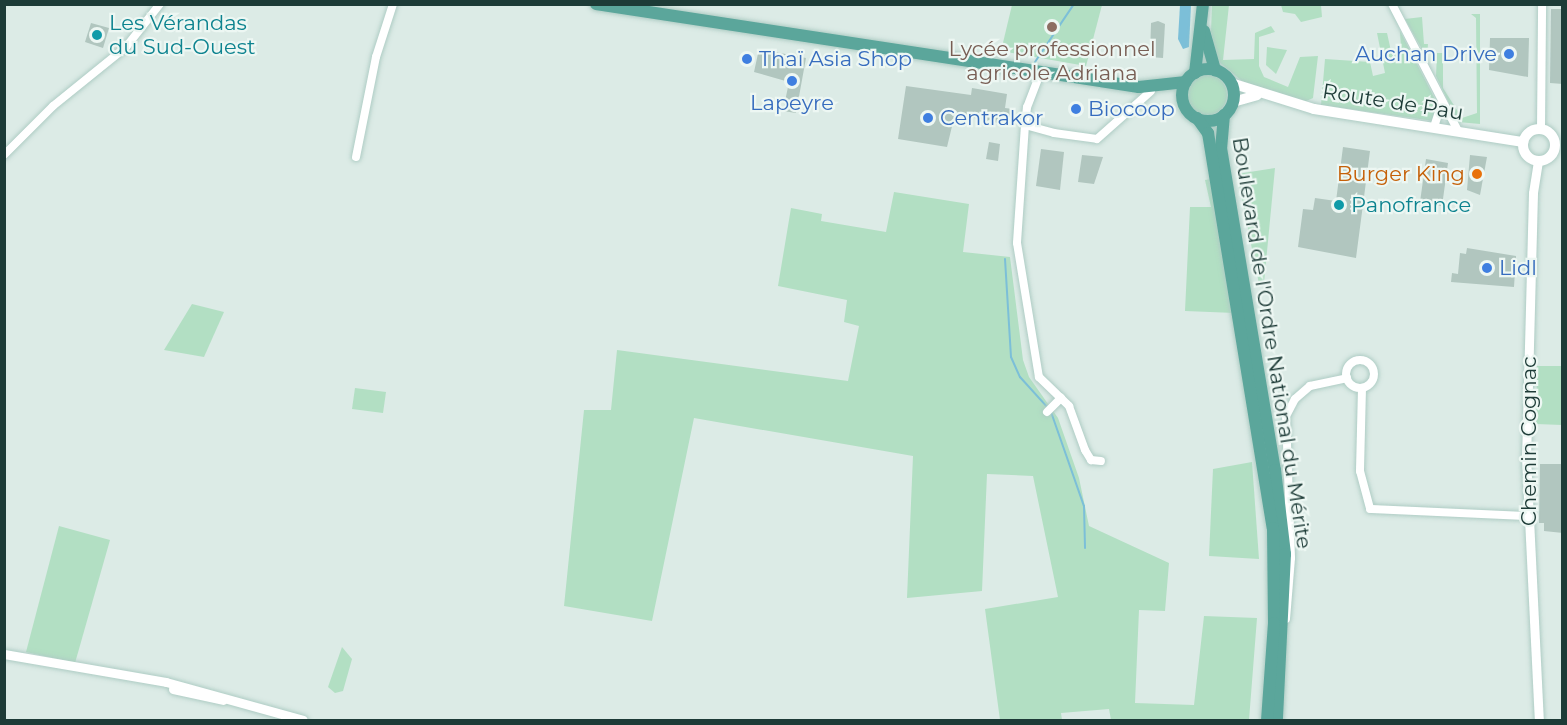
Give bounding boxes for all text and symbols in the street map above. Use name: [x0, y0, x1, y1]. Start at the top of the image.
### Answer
place label: Les Vérandas du Sud-Ouest: [109, 10, 255, 60]
marker: Lycée professionnel agricole Adriana: [1045, 20, 1059, 34]
marker: Les Vérandas du Sud-Ouest: [90, 28, 104, 42]
place label: Lycée professionnel agricole Adriana: [948, 36, 1156, 86]
place label: Auchan Drive: [1355, 41, 1497, 67]
place label: Thaï Asia Shop: [759, 46, 912, 72]
marker: Auchan Drive: [1502, 47, 1516, 61]
marker: Thaï Asia Shop: [740, 52, 754, 66]
marker: Lapeyre: [785, 74, 799, 88]
street label: Route de Pau: [1321, 78, 1465, 126]
place label: Lapeyre: [750, 90, 834, 116]
place label: Biocoop: [1088, 96, 1175, 122]
marker: Biocoop: [1069, 102, 1083, 116]
place label: Centrakor: [940, 105, 1043, 131]
marker: Centrakor: [921, 111, 935, 125]
street label: Boulevard de l'Ordre National du Mérite: [1227, 135, 1317, 551]
place label: Burger King: [1337, 161, 1465, 187]
marker: Burger King: [1470, 167, 1484, 181]
place label: Panofrance: [1351, 192, 1471, 218]
marker: Panofrance: [1332, 198, 1346, 212]
place label: Lidl: [1499, 255, 1537, 281]
marker: Lidl: [1480, 261, 1494, 275]
street label: Chemin Cognac: [1516, 356, 1542, 526]

